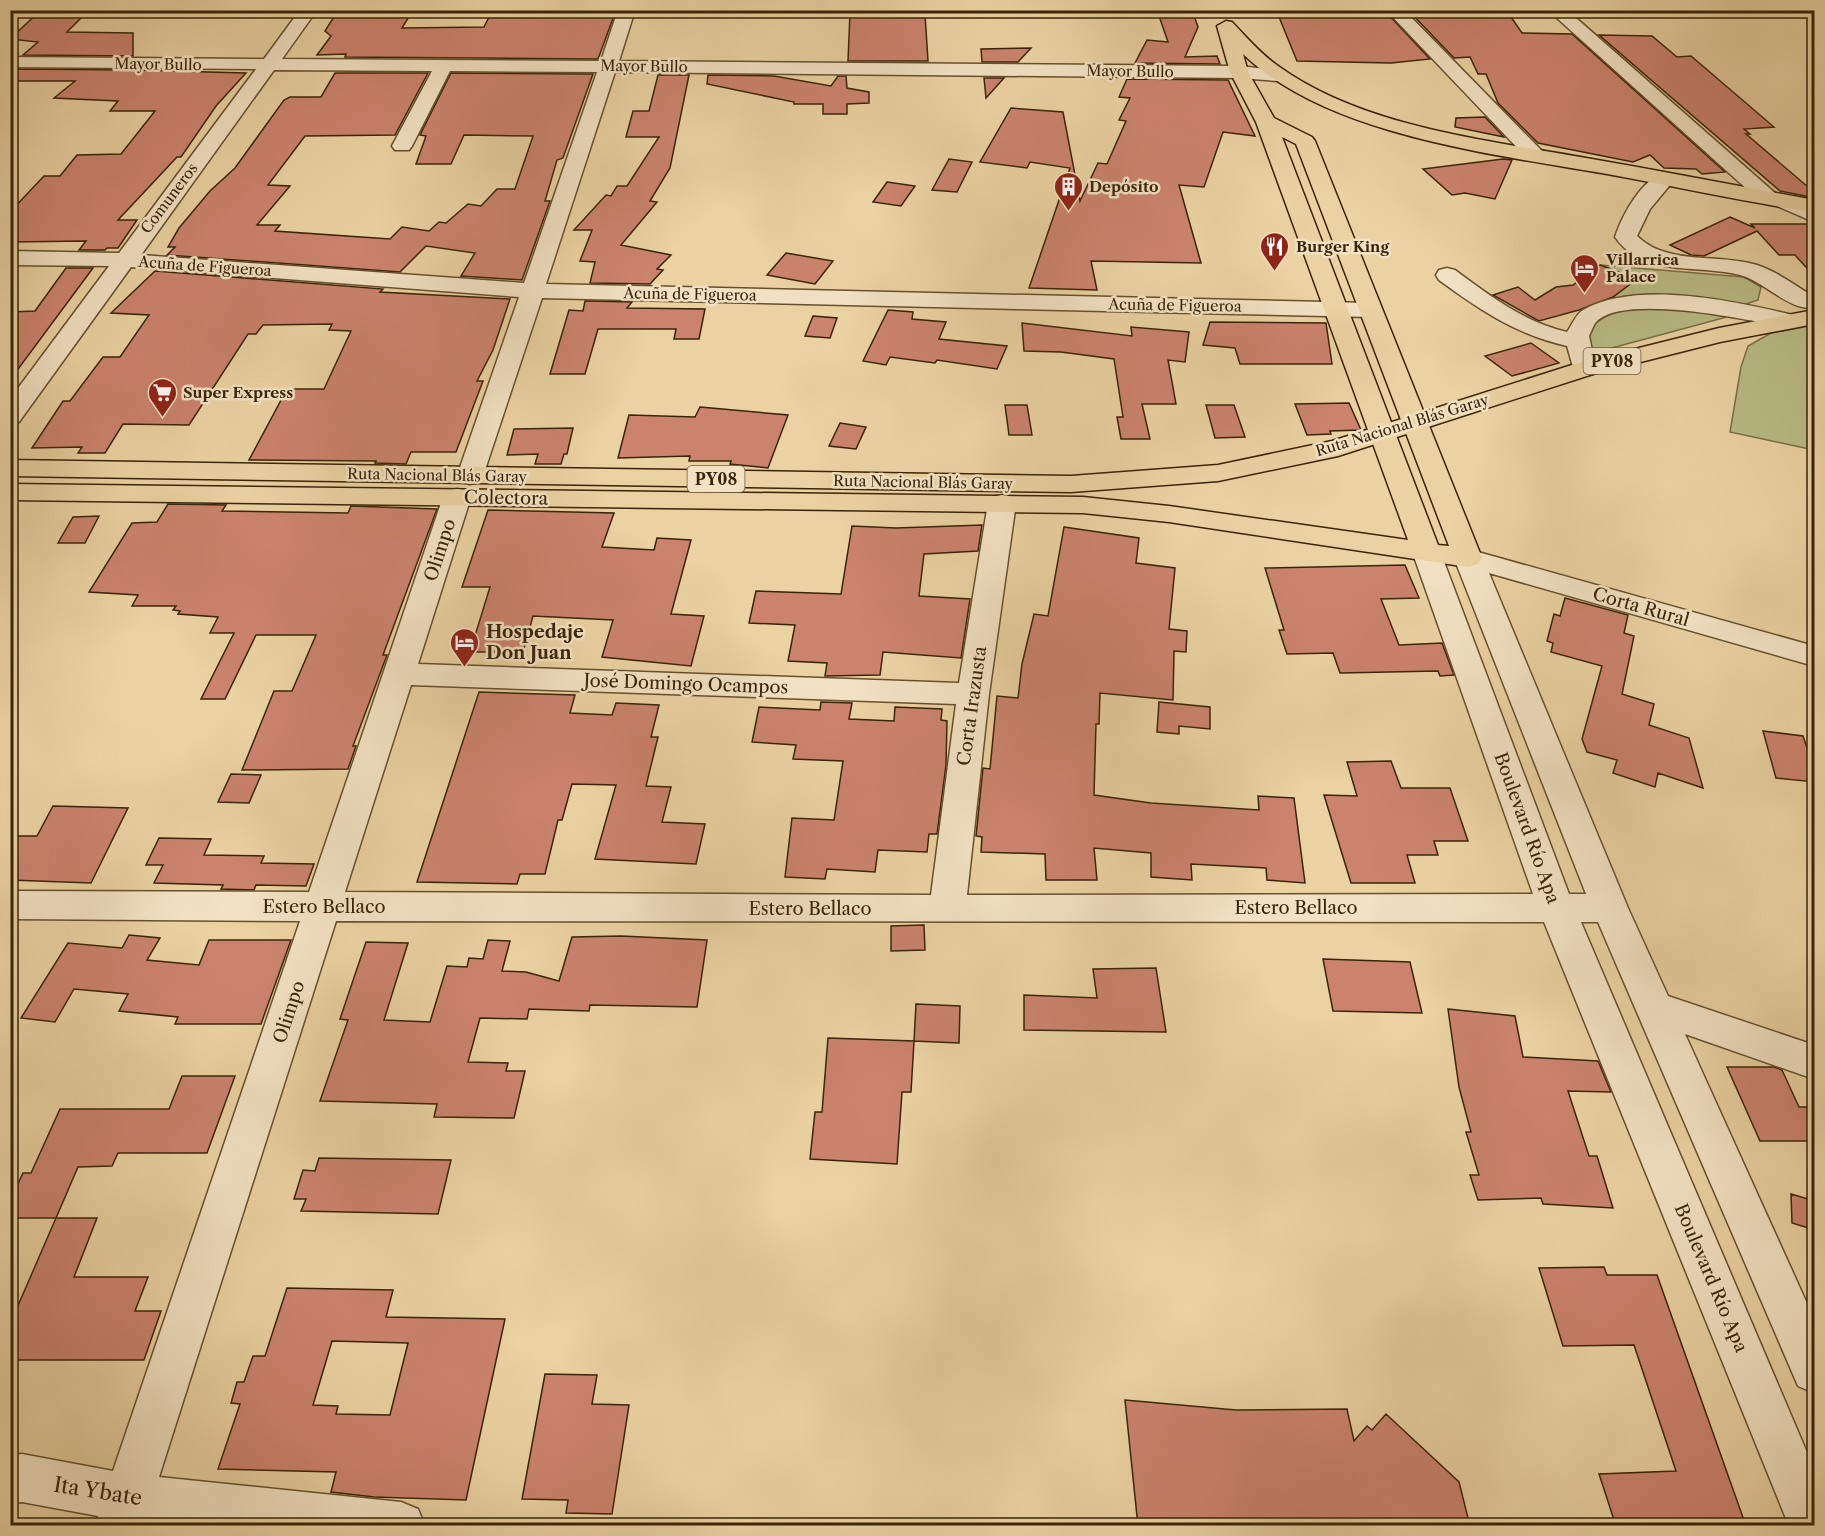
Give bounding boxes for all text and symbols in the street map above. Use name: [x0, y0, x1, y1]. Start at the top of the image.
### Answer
street label: Mayor Bullo: [114, 54, 202, 74]
street label: Mayor Bullo: [600, 56, 688, 76]
street label: Mayor Bullo: [1086, 61, 1174, 81]
street label: Comuneros: [136, 159, 202, 237]
building icon: Depósito: [1052, 170, 1084, 212]
place label: Depósito: [1089, 177, 1158, 196]
restaurant icon: Burger King: [1259, 230, 1291, 272]
place label: Burger King: [1296, 237, 1389, 256]
place label: Villarrica Palace: [1605, 250, 1679, 286]
street label: Acuña de Figueroa: [137, 252, 272, 280]
hotel icon: Villarrica Palace: [1569, 252, 1601, 294]
street label: Acuña de Figueroa: [622, 283, 757, 305]
street label: Acuña de Figueroa: [1107, 294, 1242, 316]
road number: PY08: [1584, 348, 1640, 374]
supermarket icon: Super Express: [146, 376, 178, 418]
place label: Super Express: [183, 383, 293, 402]
street label: Ruta Nacional Blás Garay: [1313, 389, 1491, 460]
street label: Ruta Nacional Blás Garay: [347, 464, 528, 486]
road number: PY08: [688, 466, 744, 492]
street label: Ruta Nacional Blás Garay: [833, 471, 1014, 493]
street label: Colectora: [464, 486, 549, 510]
street label: Olimpo: [420, 516, 460, 584]
street label: Corta Rural: [1590, 583, 1692, 631]
place label: Hospedaje Don Juan: [486, 621, 584, 664]
hotel icon: Hospedaje Don Juan: [449, 626, 481, 668]
street label: Corta Irazusta: [953, 644, 991, 767]
street label: José Domingo Ocampos: [580, 669, 789, 699]
street label: Boulevard Río Apa: [1489, 749, 1565, 907]
street label: Estero Bellaco: [262, 896, 386, 918]
street label: Estero Bellaco: [1234, 897, 1358, 919]
street label: Estero Bellaco: [748, 898, 872, 920]
street label: Olimpo: [269, 978, 309, 1046]
street label: Boulevard Río Apa: [1670, 1200, 1752, 1356]
street label: Ita Ybate: [52, 1472, 144, 1510]

